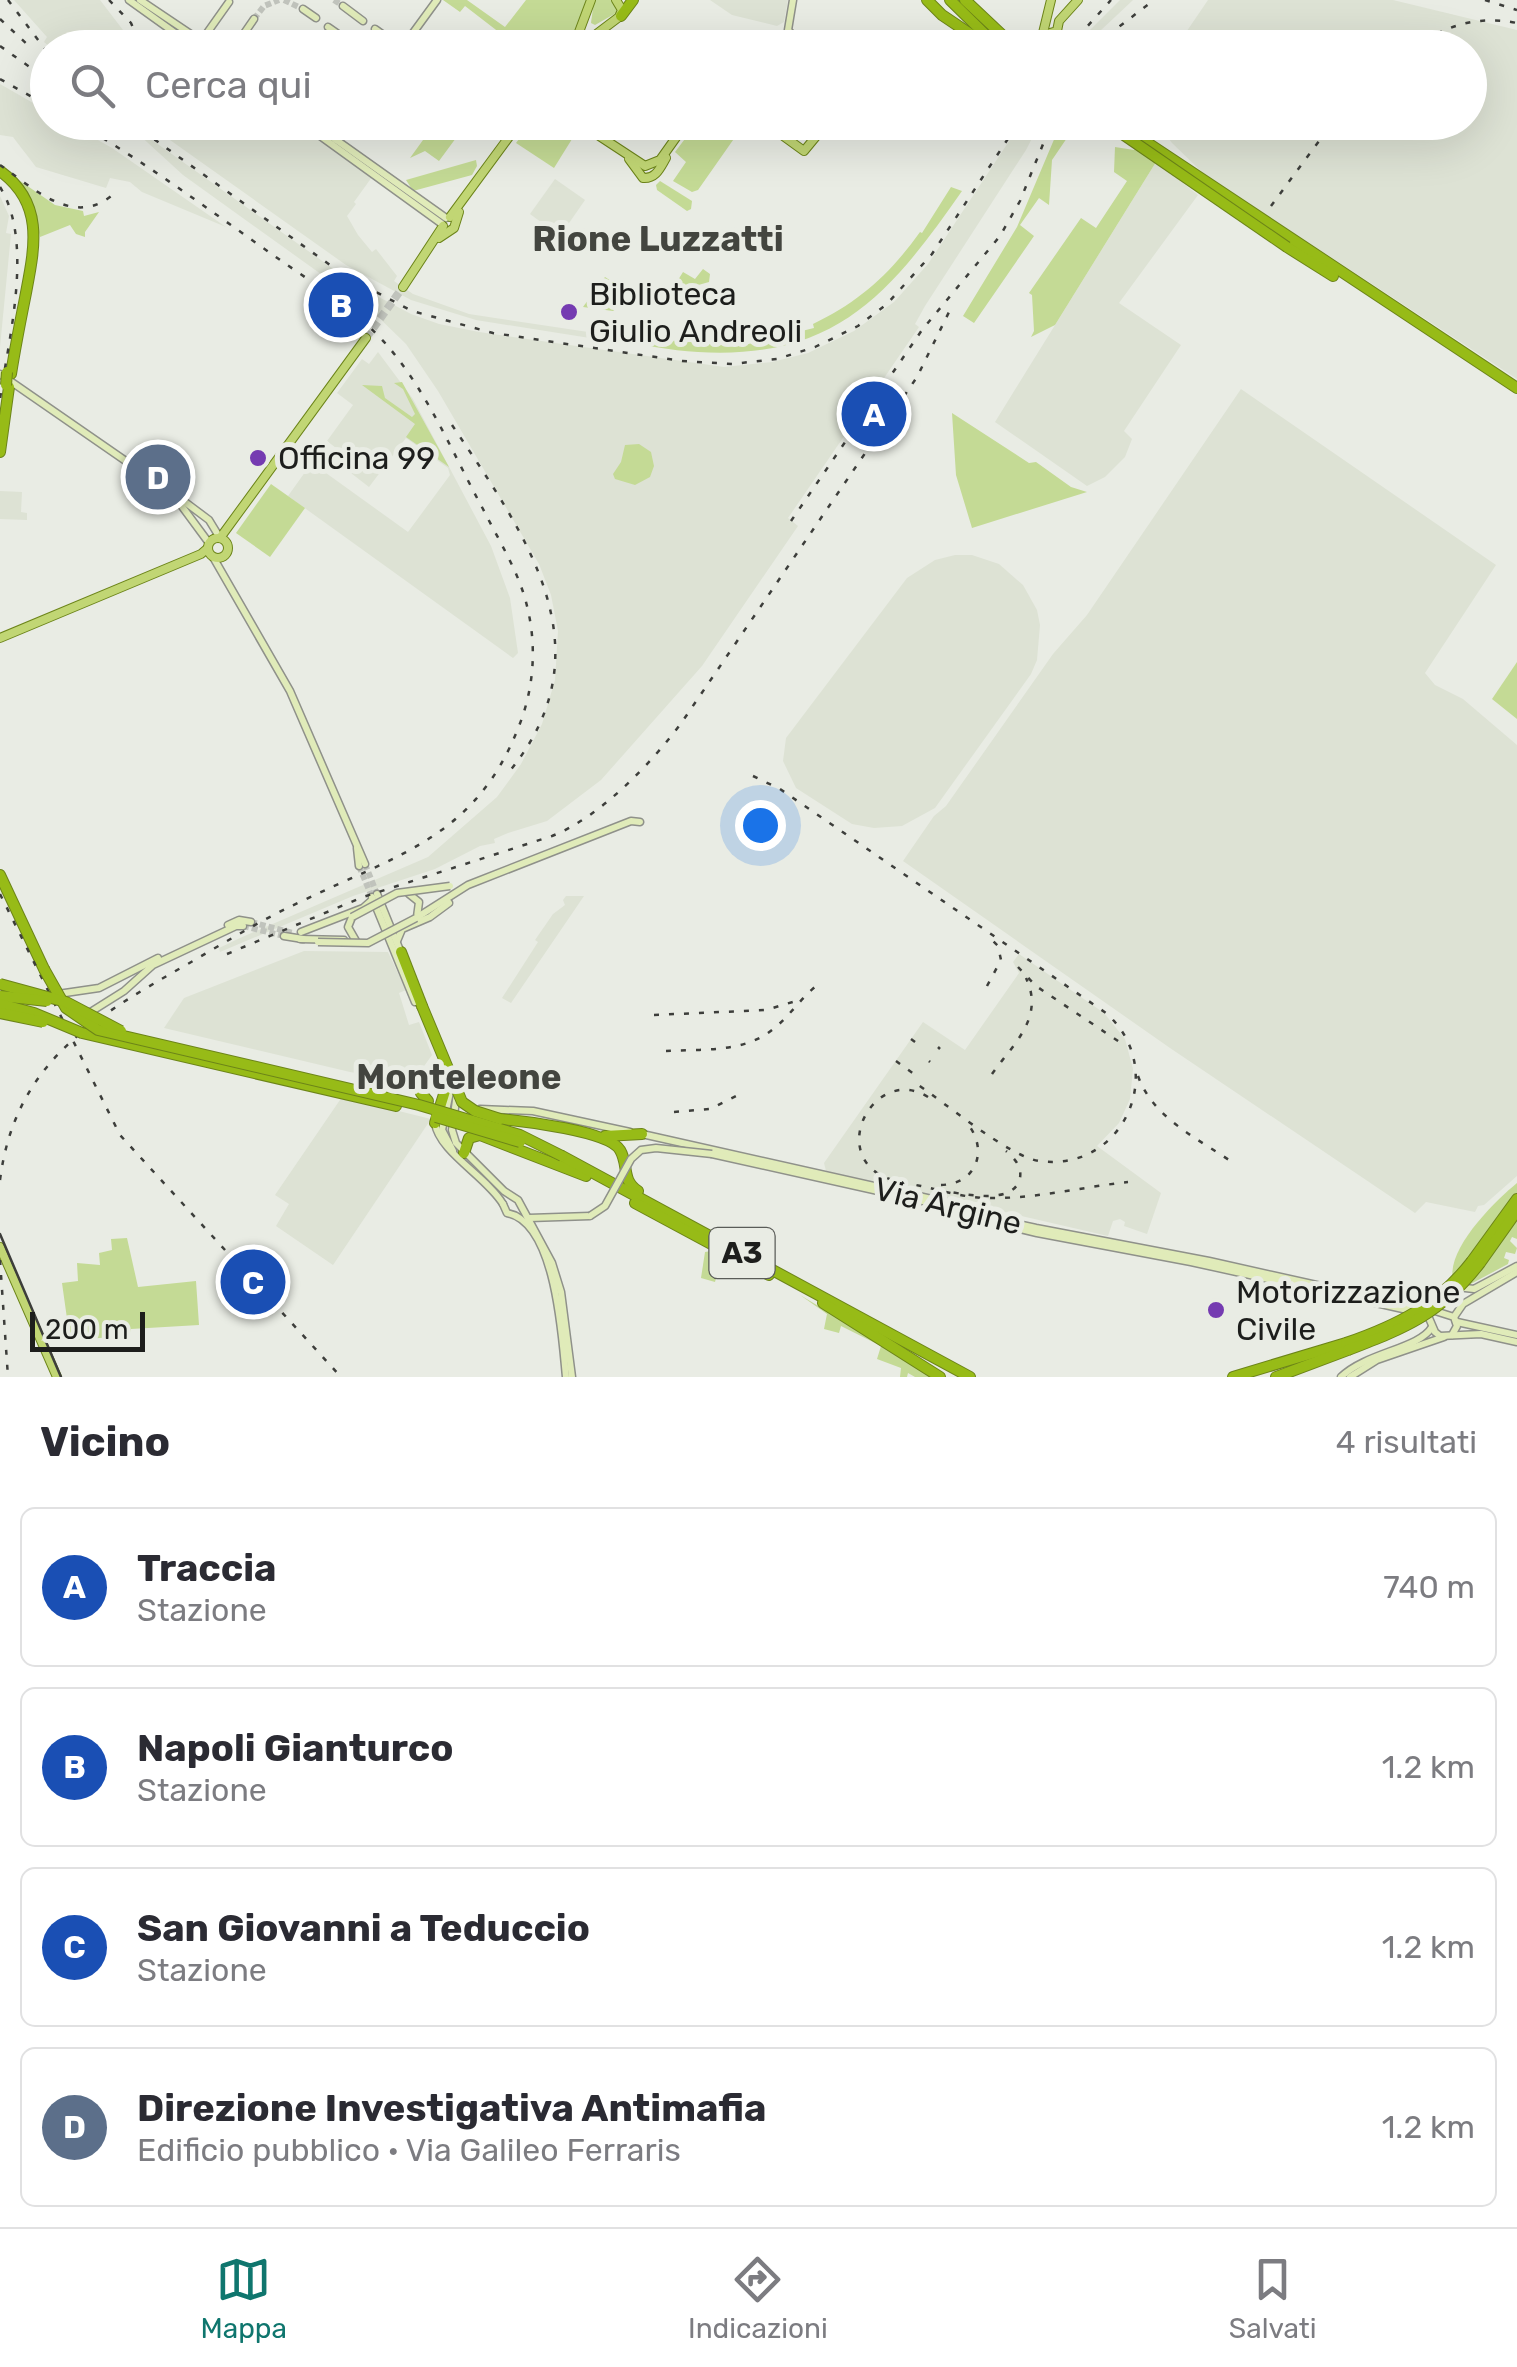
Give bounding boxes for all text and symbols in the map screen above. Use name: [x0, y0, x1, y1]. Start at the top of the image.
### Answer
search box: [30, 30, 1487, 140]
icon: search: [65, 58, 120, 113]
text: Cerca qui: [145, 62, 312, 108]
district label: Rione Luzzatti: [532, 218, 784, 260]
pin: B: [308, 268, 374, 342]
place label: Biblioteca Giulio Andreoli: [589, 275, 802, 350]
marker: Biblioteca Giulio Andreoli: [558, 301, 580, 323]
pin: A: [842, 376, 906, 452]
place label: Officina 99: [278, 439, 435, 477]
pin: D: [126, 440, 190, 514]
marker: Officina 99: [247, 447, 269, 469]
your location: [735, 800, 786, 851]
district label: Monteleone: [356, 1056, 562, 1098]
street label: Via Argine: [870, 1169, 1026, 1243]
road number: A3: [710, 1228, 774, 1278]
pin: C: [220, 1244, 286, 1320]
place label: Motorizzazione Civile: [1236, 1273, 1460, 1348]
marker: Motorizzazione Civile: [1205, 1299, 1227, 1321]
scale bar: [30, 1307, 145, 1352]
text: 200 m: [45, 1313, 129, 1346]
text: Vicino: [40, 1417, 170, 1467]
text: 4 risultati: [1336, 1423, 1477, 1461]
text: Traccia: [137, 1545, 276, 1591]
text: A: [63, 1568, 86, 1606]
text: 740 m: [1383, 1568, 1475, 1606]
text: Stazione: [137, 1591, 267, 1629]
text: Napoli Gianturco: [137, 1725, 453, 1771]
text: B: [63, 1748, 86, 1786]
text: 1.2 km: [1382, 1748, 1475, 1786]
text: Stazione: [137, 1771, 267, 1809]
text: San Giovanni a Teduccio: [137, 1905, 590, 1951]
text: C: [63, 1928, 86, 1966]
text: 1.2 km: [1382, 1928, 1475, 1966]
text: Stazione: [137, 1951, 267, 1989]
text: Direzione Investigativa Antimafia: [137, 2085, 766, 2131]
text: D: [63, 2108, 86, 2146]
text: 1.2 km: [1382, 2108, 1475, 2146]
text: Edificio pubblico · Via Galileo Ferraris: [137, 2131, 681, 2169]
tab: Mappa: [200, 2252, 287, 2345]
tab: Indicazioni: [688, 2252, 828, 2345]
tab: Salvati: [1229, 2252, 1316, 2345]

